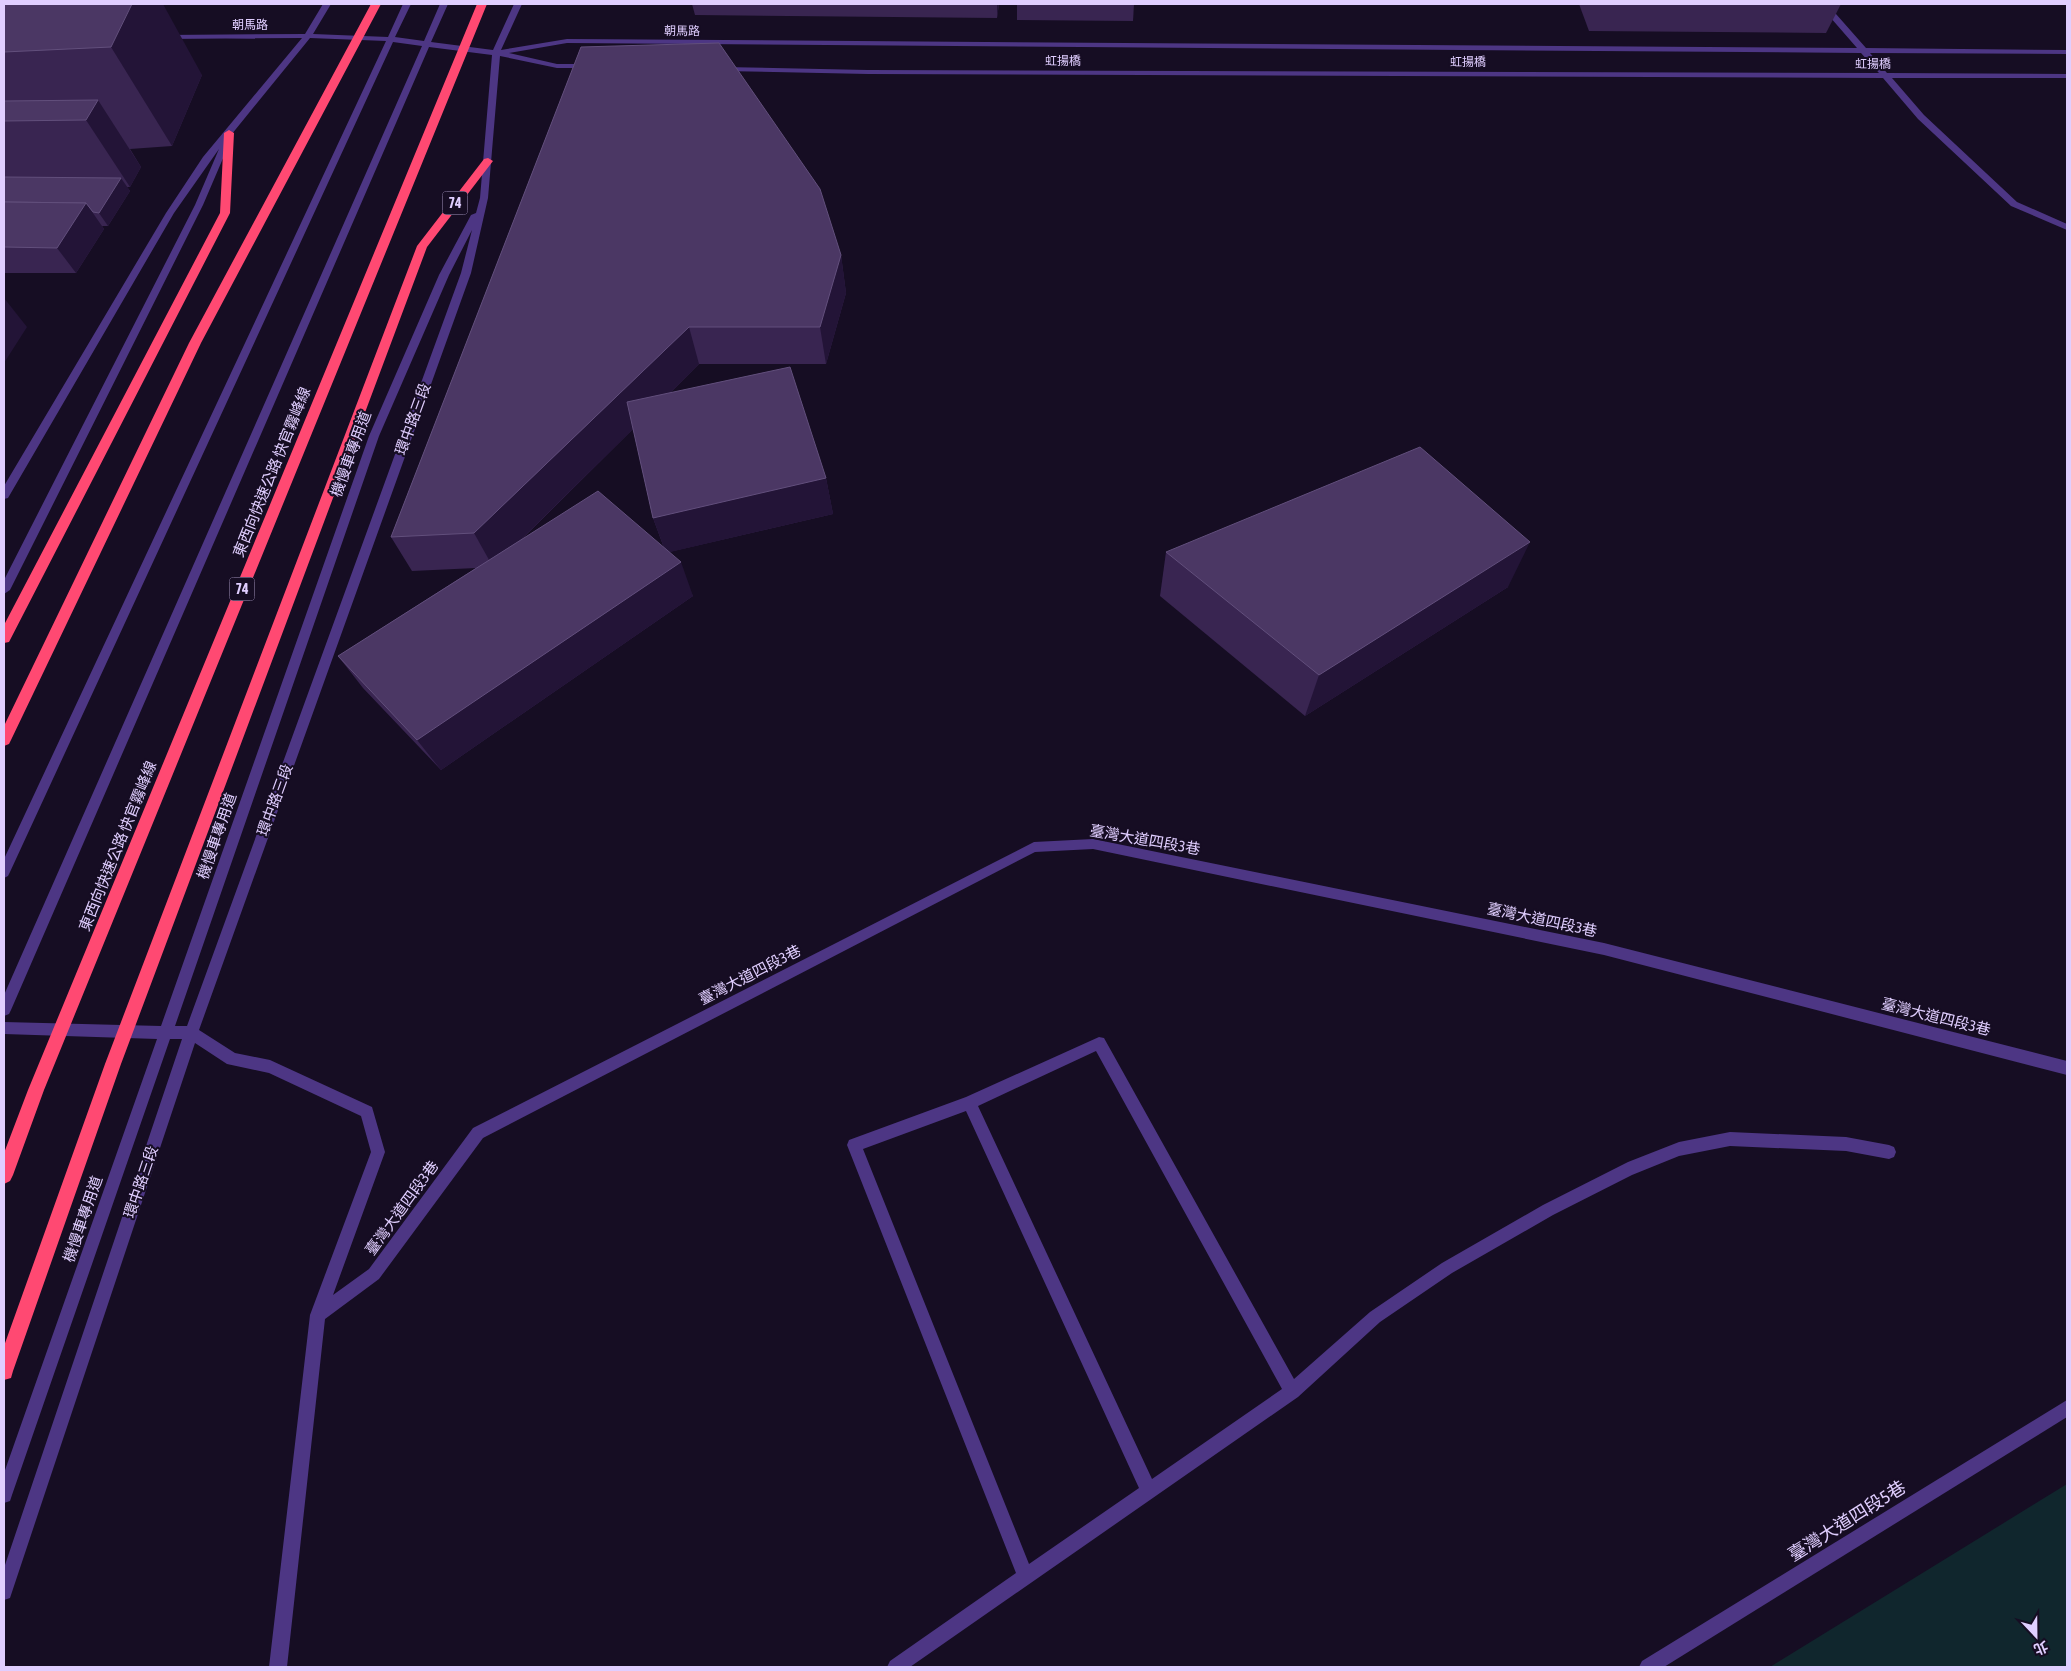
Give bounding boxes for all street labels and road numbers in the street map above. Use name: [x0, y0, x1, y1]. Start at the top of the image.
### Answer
street label: 朝馬路: [232, 18, 268, 32]
street label: 朝馬路: [664, 24, 700, 38]
street label: 虹揚橋: [1045, 54, 1081, 68]
street label: 虹揚橋: [1450, 55, 1486, 69]
street label: 虹揚橋: [1855, 57, 1891, 71]
road number: 74: [442, 192, 468, 214]
street label: 環中路三段: [392, 381, 433, 457]
street label: 東西向快速公路 快官霧峰線: [230, 384, 314, 559]
street label: 機慢車專用道: [327, 409, 374, 499]
road number: 74: [230, 578, 254, 600]
street label: 東西向快速公路 快官霧峰線: [76, 758, 160, 933]
street label: 環中路三段: [254, 762, 295, 838]
street label: 機慢車專用道: [194, 791, 239, 881]
street label: 臺灣大道四段3巷: [1088, 821, 1202, 858]
street label: 臺灣大道四段3巷: [1486, 900, 1599, 939]
street label: 臺灣大道四段3巷: [696, 942, 804, 1008]
street label: 臺灣大道四段3巷: [1880, 995, 1993, 1038]
street label: 環中路三段: [120, 1144, 161, 1220]
street label: 臺灣大道四段3巷: [362, 1157, 441, 1258]
street label: 機慢車專用道: [60, 1174, 105, 1264]
street label: 臺灣大道四段5巷: [1784, 1476, 1909, 1565]

